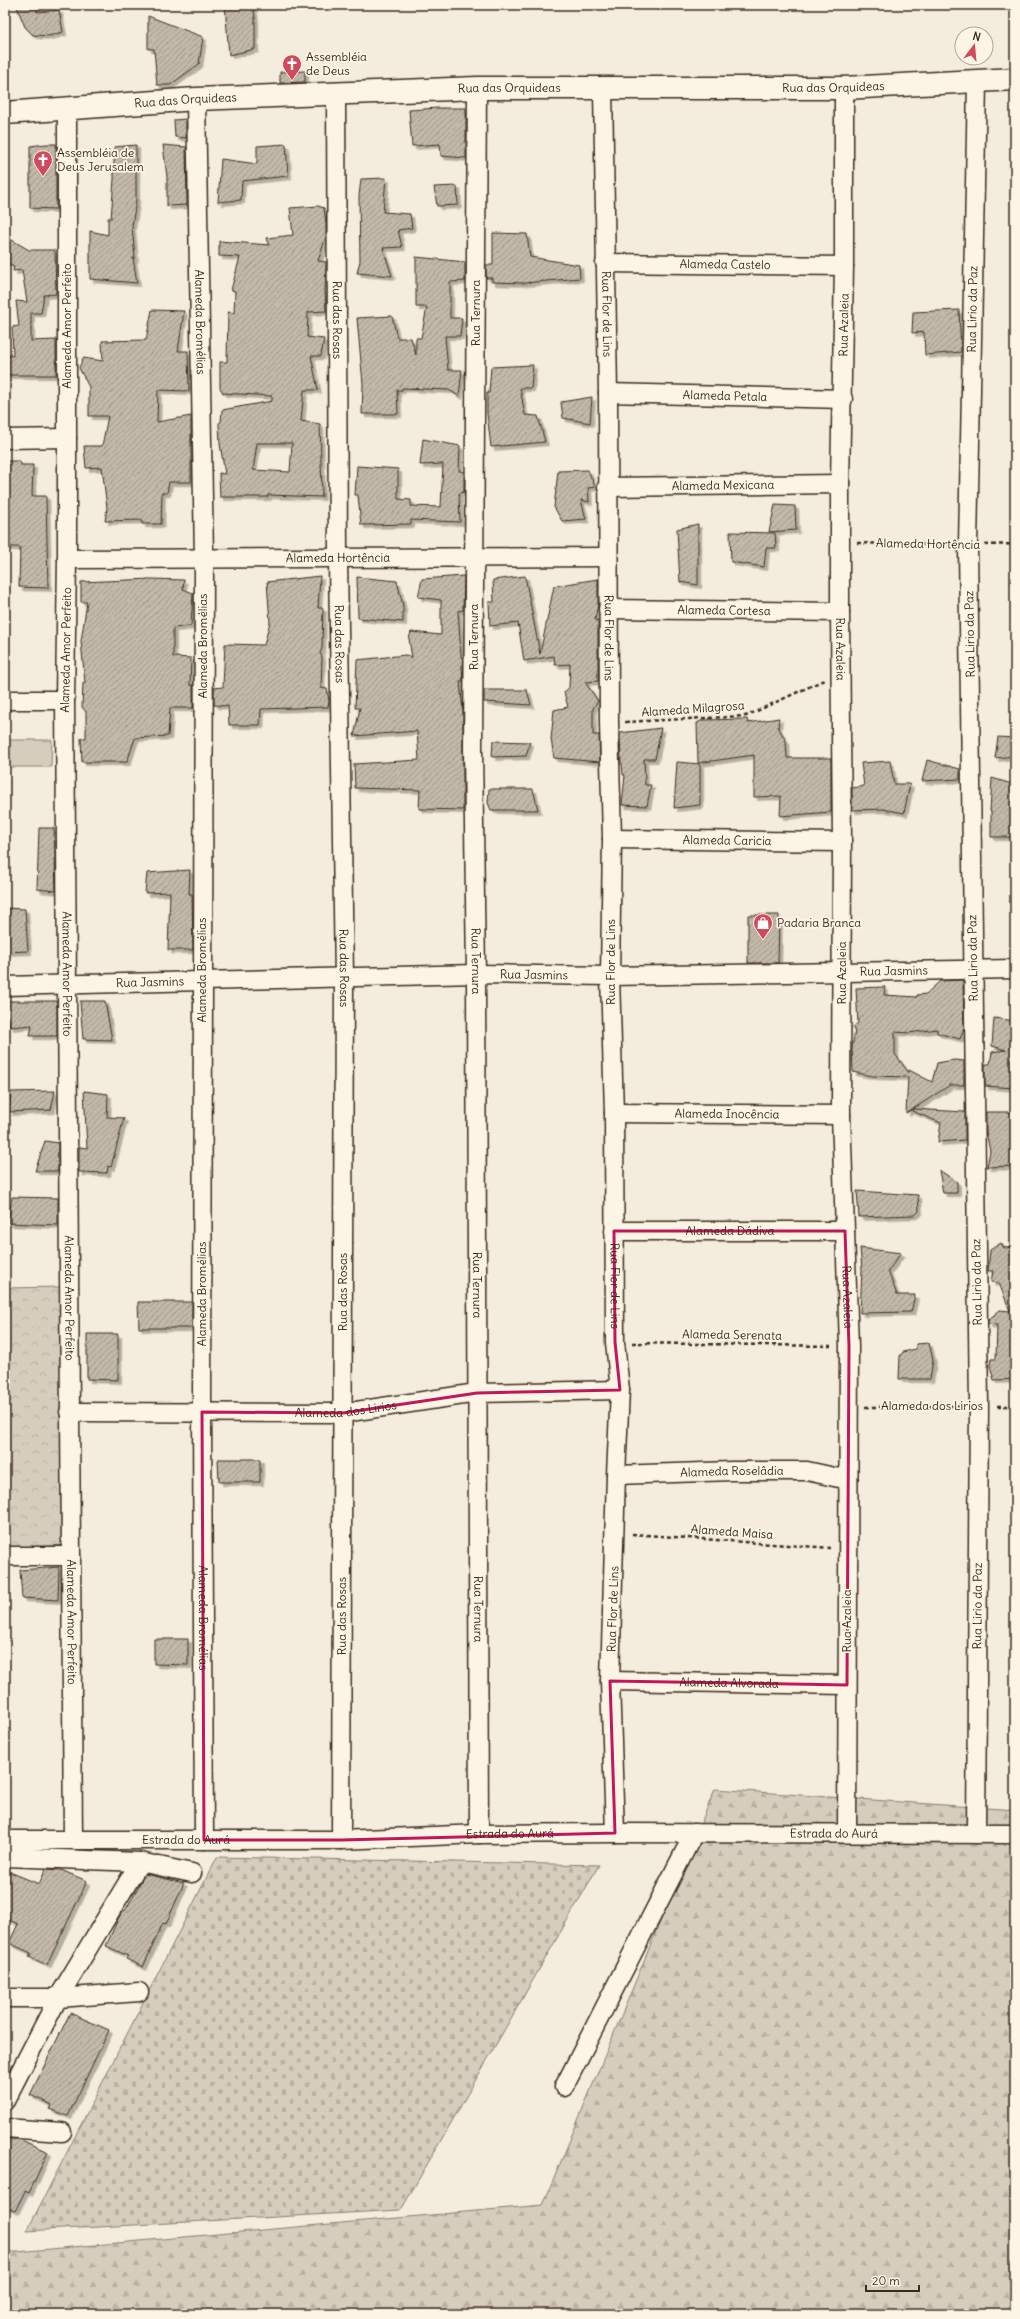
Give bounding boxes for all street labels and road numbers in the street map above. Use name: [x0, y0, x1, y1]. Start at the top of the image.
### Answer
street label: Rua das Orquideas: [782, 78, 885, 95]
street label: Rua das Orquideas: [458, 80, 561, 96]
street label: Rua das Orquideas: [134, 89, 237, 111]
street label: Alameda Castelo: [679, 256, 771, 272]
street label: Alameda Amor Perfeito: [59, 263, 74, 389]
street label: Rua Lirio da Paz: [964, 265, 980, 353]
street label: Alameda Bromélias: [192, 269, 209, 375]
street label: Rua Flor de Lins: [599, 271, 615, 357]
street label: Rua Ternura: [468, 280, 483, 346]
street label: Rua das Rosas: [330, 281, 345, 359]
street label: Rua Azaleia: [835, 293, 852, 357]
street label: Alameda Petala: [682, 387, 768, 404]
street label: Alameda Mexicana: [672, 477, 774, 493]
street label: Alameda Hortência: [876, 535, 980, 552]
street label: Alameda Hortência: [286, 550, 390, 565]
street label: Alameda Amor Perfeito: [57, 587, 74, 713]
street label: Rua Lirio da Paz: [961, 590, 978, 678]
street label: Alameda Bromélias: [195, 593, 210, 699]
street label: Rua Flor de Lins: [602, 595, 617, 681]
street label: Alameda Cortesa: [677, 602, 771, 618]
street label: Rua Ternura: [466, 604, 481, 670]
street label: Rua das Rosas: [332, 605, 348, 683]
street label: Rua Azaleia: [833, 617, 849, 681]
street label: Alameda Milagrosa: [641, 697, 745, 720]
street label: Alameda Caricia: [682, 832, 772, 848]
street label: Alameda Amor Perfeito: [59, 911, 75, 1037]
street label: Rua Lirio da Paz: [964, 914, 981, 1002]
street label: Alameda Bromélias: [194, 917, 209, 1023]
street label: Rua Flor de Lins: [603, 919, 618, 1005]
street label: Rua Ternura: [468, 928, 484, 994]
street label: Rua das Rosas: [336, 929, 352, 1007]
street label: Rua Azaleia: [834, 941, 849, 1005]
street label: Rua Jasmins: [860, 963, 928, 979]
street label: Rua Jasmins: [500, 966, 568, 982]
street label: Rua Jasmins: [116, 973, 184, 990]
street label: Alameda Inocência: [674, 1106, 780, 1121]
street label: Alameda Dádiva: [686, 1223, 775, 1238]
street label: Alameda Amor Perfeito: [62, 1235, 78, 1361]
street label: Rua Lirio da Paz: [968, 1238, 985, 1326]
street label: Alameda Bromélias: [194, 1241, 209, 1347]
street label: Rua Flor de Lins: [608, 1243, 623, 1329]
street label: Rua Ternura: [470, 1252, 485, 1318]
street label: Rua das Rosas: [335, 1253, 350, 1331]
street label: Rua Azaleia: [839, 1265, 856, 1329]
street label: Alameda Serenata: [682, 1326, 782, 1343]
street label: Alameda dos Lirios: [295, 1397, 398, 1420]
street label: Alameda dos Lirios: [881, 1398, 983, 1413]
street label: Alameda Roselâdia: [680, 1463, 784, 1480]
street label: Alameda Maisa: [690, 1521, 774, 1542]
street label: Alameda Amor Perfeito: [64, 1559, 80, 1685]
street label: Rua Lirio da Paz: [969, 1562, 985, 1650]
street label: Alameda Bromélias: [196, 1565, 211, 1671]
street label: Rua Flor de Lins: [604, 1566, 621, 1652]
street label: Rua Ternura: [471, 1576, 486, 1642]
street label: Rua das Rosas: [334, 1577, 349, 1655]
street label: Rua Azaleia: [839, 1589, 854, 1653]
street label: Alameda Alvorada: [679, 1674, 779, 1691]
street label: Estrada do Aurá: [466, 1825, 554, 1842]
street label: Estrada do Aurá: [790, 1825, 878, 1841]
street label: Estrada do Aurá: [142, 1832, 230, 1847]

